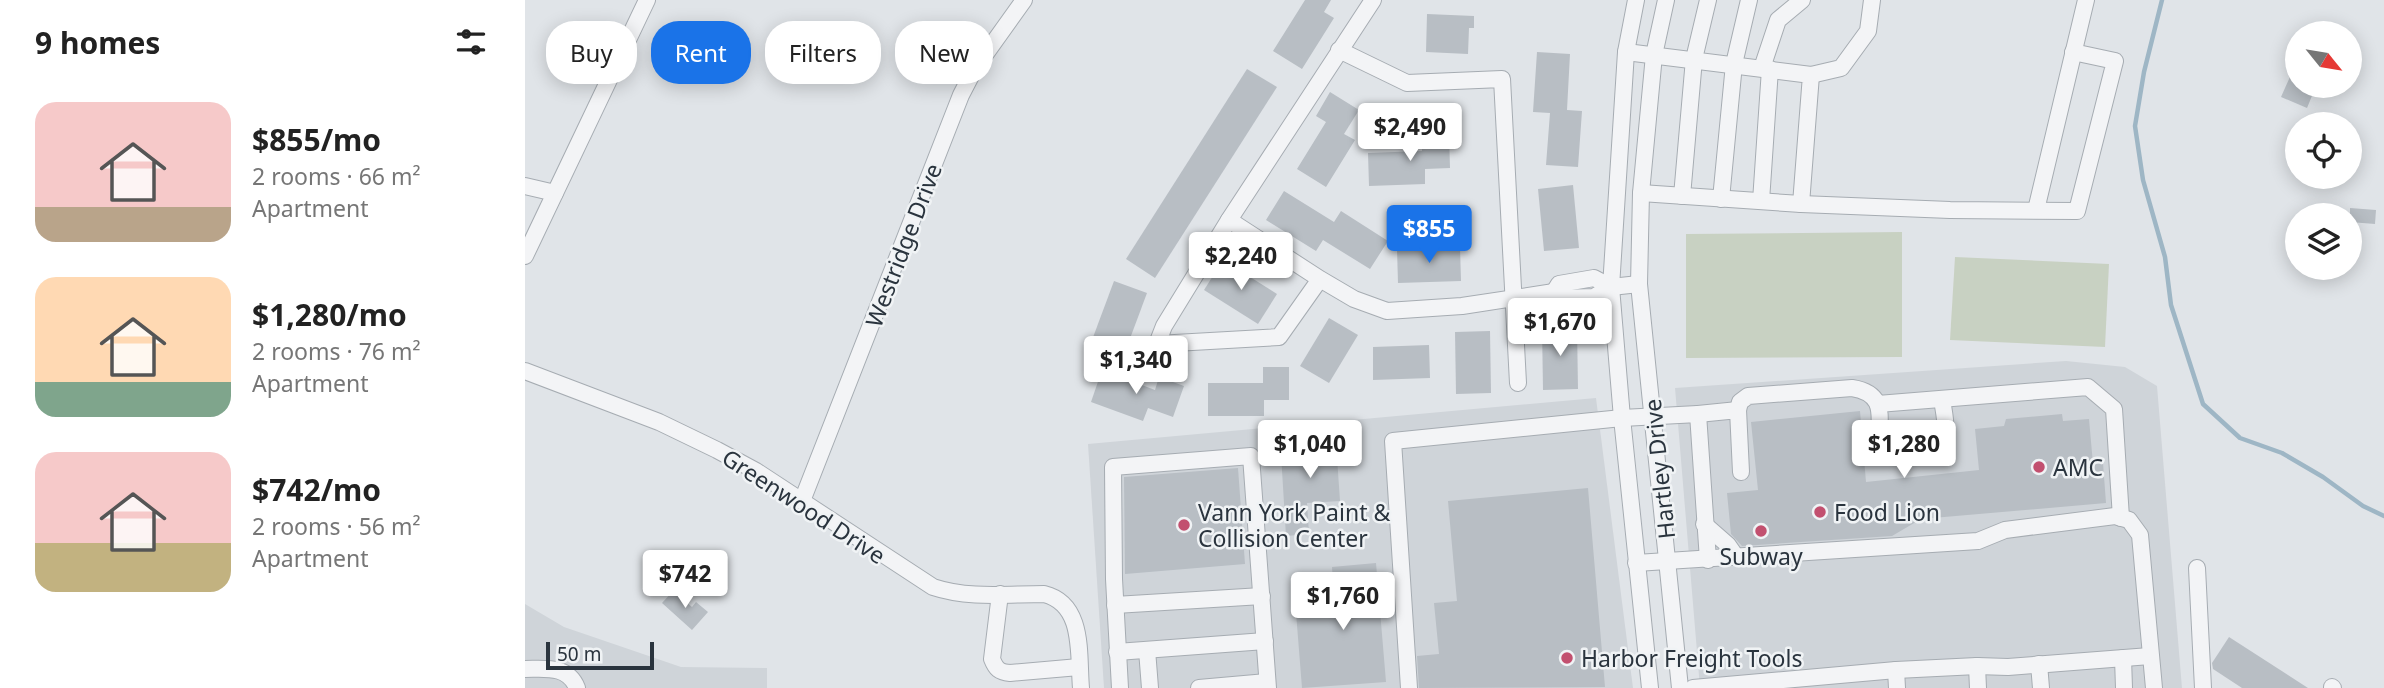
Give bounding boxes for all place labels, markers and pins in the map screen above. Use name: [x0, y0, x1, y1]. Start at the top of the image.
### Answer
pin: $2,490: [1353, 104, 1467, 163]
pin: $855: [1388, 205, 1470, 265]
pin: $2,240: [1184, 232, 1298, 292]
pin: $1,670: [1503, 298, 1617, 358]
pin: $1,340: [1079, 336, 1193, 396]
pin: $1,040: [1253, 420, 1367, 480]
pin: $1,280: [1847, 420, 1961, 480]
place label: AMC: [2053, 451, 2103, 483]
marker: AMC: [2031, 459, 2047, 475]
place label: Vann York Paint & Collision Center: [1198, 496, 1390, 554]
place label: Food Lion: [1834, 496, 1940, 528]
marker: Food Lion: [1812, 504, 1828, 520]
marker: Vann York Paint & Collision Center: [1176, 517, 1192, 533]
marker: Subway: [1753, 523, 1769, 539]
place label: Subway: [1719, 540, 1803, 572]
pin: $742: [644, 550, 726, 610]
pin: $1,760: [1286, 572, 1400, 632]
place label: Harbor Freight Tools: [1581, 642, 1802, 674]
marker: Harbor Freight Tools: [1559, 650, 1575, 666]

